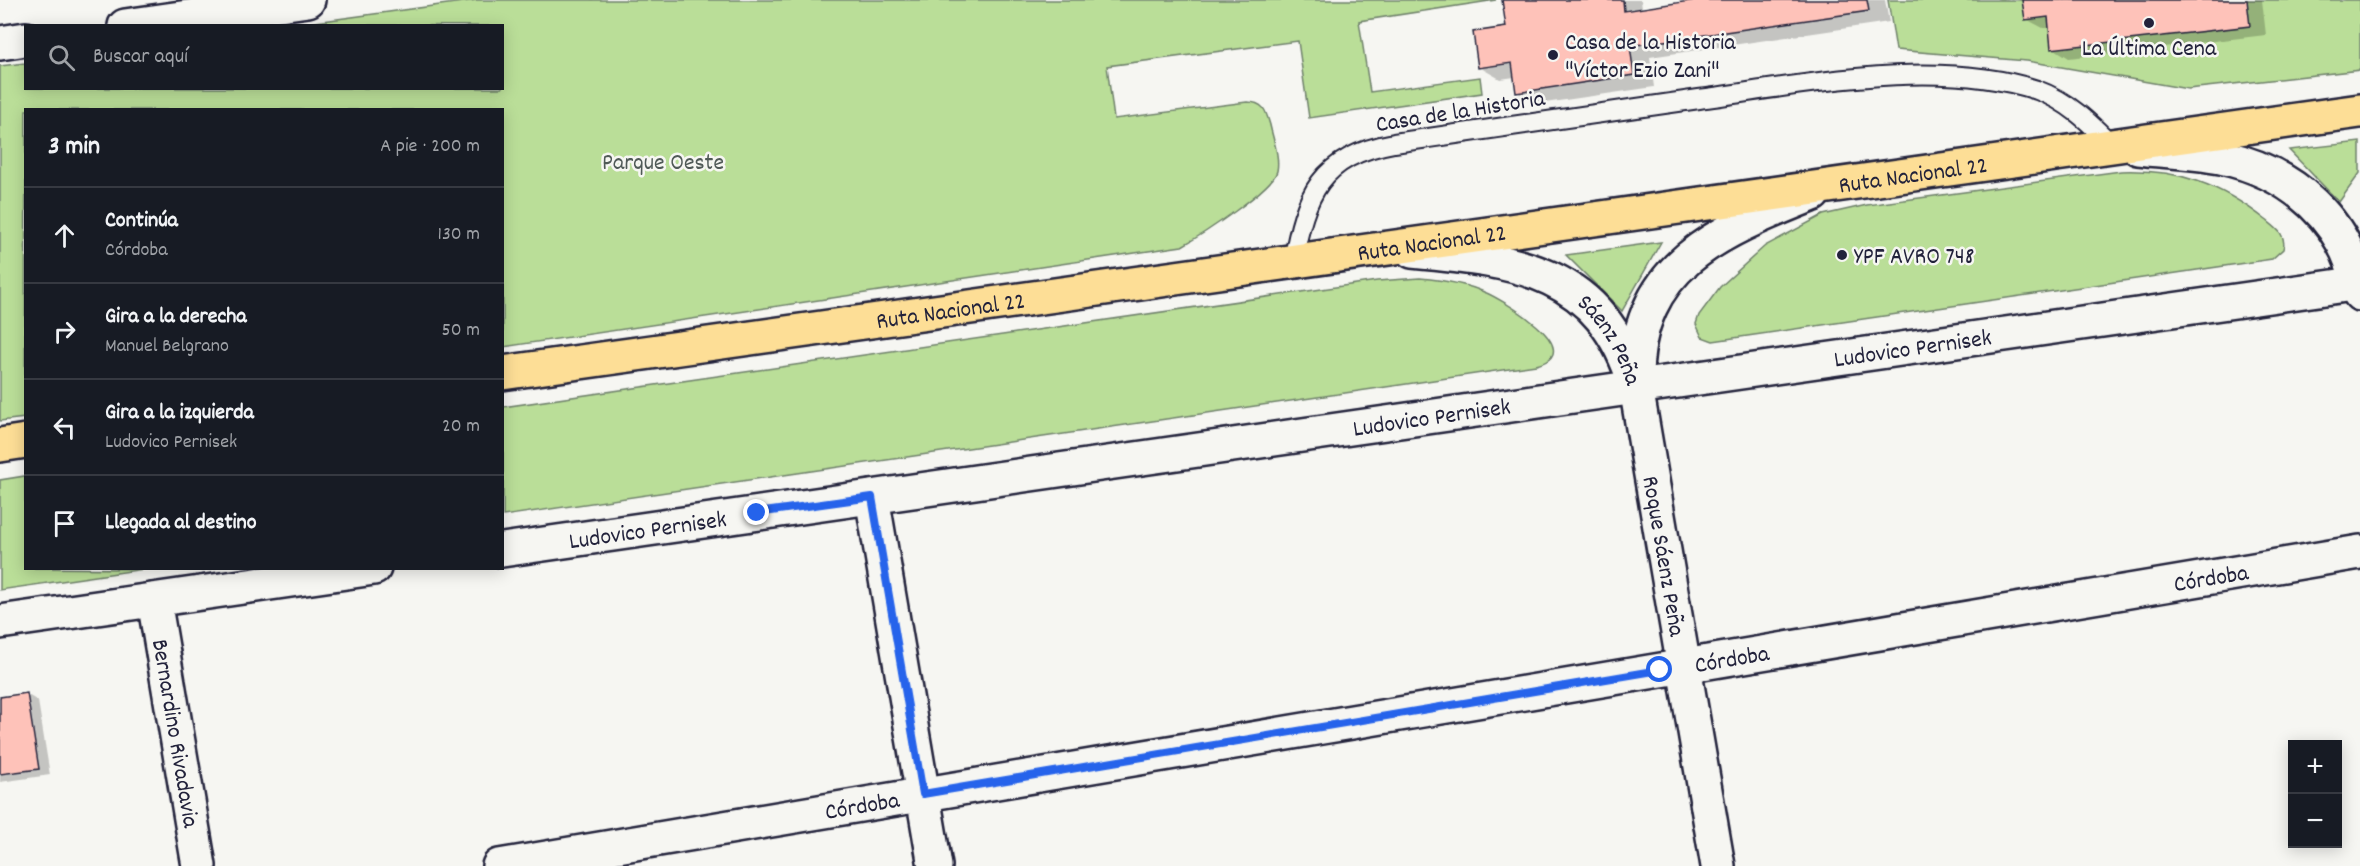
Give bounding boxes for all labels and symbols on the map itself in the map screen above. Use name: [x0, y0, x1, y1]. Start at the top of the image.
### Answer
marker: La Última Cena: [2142, 16, 2156, 30]
place label: Casa de la Historia "Víctor Ezio Zani": [1565, 27, 1736, 89]
place label: La Última Cena: [2082, 33, 2217, 67]
marker: Casa de la Historia "Víctor Ezio Zani": [1546, 48, 1560, 62]
street label: Casa de la Historia: [1374, 83, 1548, 143]
park label: Parque Oeste: [602, 147, 724, 181]
street label: Ruta Nacional 22: [1837, 150, 1990, 204]
street label: Ruta Nacional 22: [1356, 218, 1509, 272]
place label: YPF AVRO 748: [1854, 241, 1974, 275]
marker: YPF AVRO 748: [1835, 248, 1849, 262]
street label: Ruta Nacional 22: [874, 285, 1028, 340]
street label: Sáenz Peña: [1568, 287, 1649, 391]
street label: Ludovico Pernisek: [1832, 322, 1994, 378]
street label: Ludovico Pernisek: [1351, 391, 1513, 448]
street label: Roque Sáenz Peña: [1632, 474, 1693, 640]
route end: [743, 499, 769, 525]
street label: Ludovico Pernisek: [567, 504, 729, 560]
street label: Córdoba: [2171, 557, 2252, 603]
street label: Bernardino Rivadavia: [141, 637, 206, 831]
street label: Córdoba: [1692, 638, 1773, 684]
route start: [1646, 656, 1672, 682]
street label: Córdoba: [823, 785, 903, 831]

